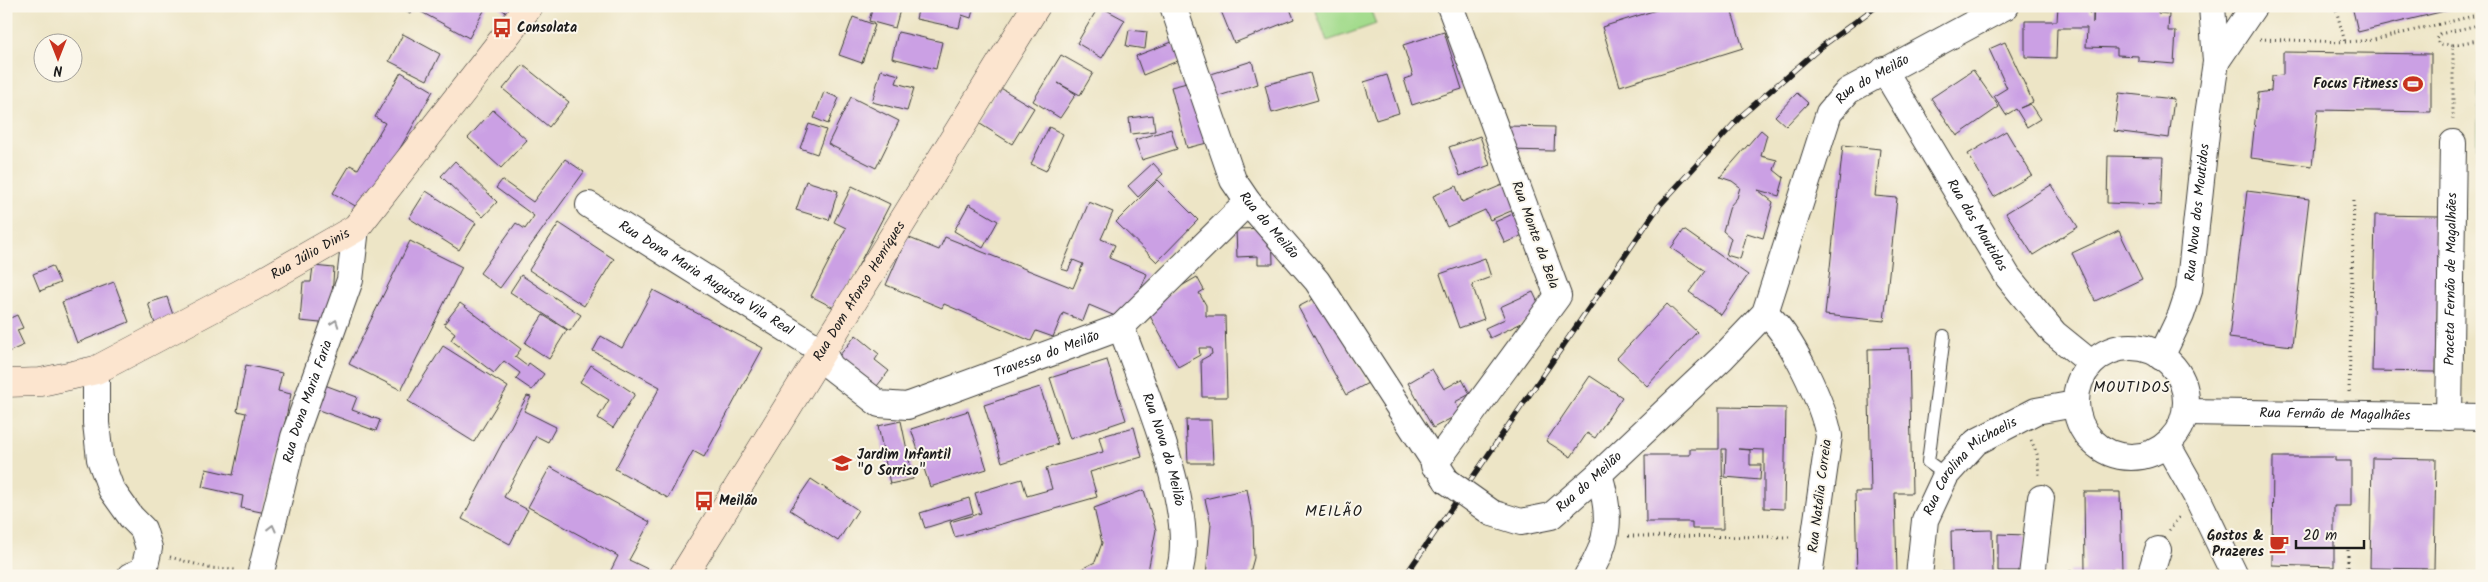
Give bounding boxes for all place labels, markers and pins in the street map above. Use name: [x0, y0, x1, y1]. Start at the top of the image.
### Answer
bus stop icon: Consolata: [491, 17, 513, 39]
place label: Consolata: [517, 17, 577, 39]
place label: Focus Fitness: [2313, 73, 2398, 95]
sports icon: Focus Fitness: [2402, 73, 2424, 95]
place label: Jardim Infantil "O Sorriso": [857, 444, 951, 482]
school or university icon: Jardim Infantil "O Sorriso": [831, 452, 853, 474]
bus stop icon: Meilão: [693, 490, 715, 512]
place label: Meilão: [719, 490, 758, 512]
place label: Gostos & Prazeres: [2207, 525, 2264, 563]
cafe icon: Gostos & Prazeres: [2268, 533, 2290, 555]

